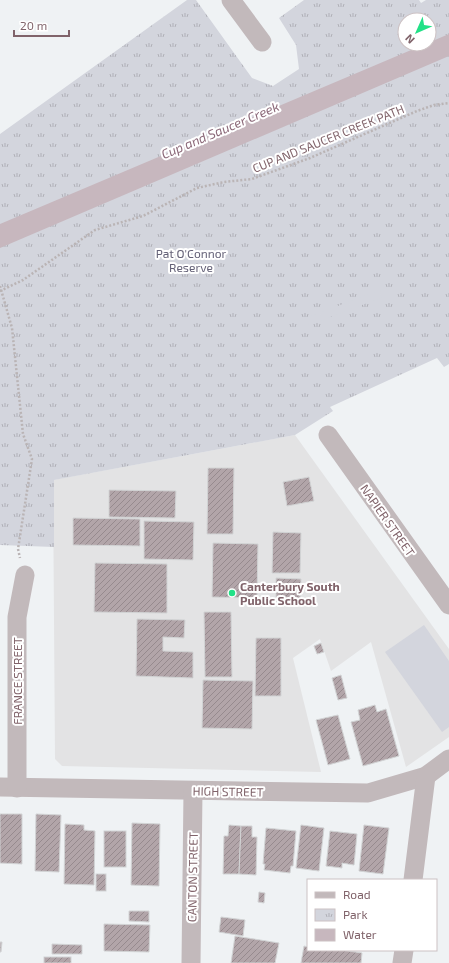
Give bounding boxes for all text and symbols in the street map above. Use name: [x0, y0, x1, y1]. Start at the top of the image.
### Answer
scale bar: [14, 12, 69, 38]
north arrow: [397, 12, 437, 52]
text: 20 m: [20, 18, 47, 32]
text: N: [402, 32, 417, 47]
water label: Cup and Saucer Creek: [159, 98, 282, 162]
street label: CUP AND SAUCER CREEK PATH: [250, 101, 406, 175]
park label: Pat O'Connor Reserve: [156, 246, 226, 274]
street label: NAPIER STREET: [358, 481, 418, 559]
place label: Canterbury South Public School: [240, 579, 340, 607]
marker: Canterbury South Public School: [227, 588, 237, 598]
street label: FRANCE STREET: [10, 637, 24, 725]
street label: HIGH STREET: [192, 783, 264, 799]
street label: CANTON STREET: [184, 832, 200, 922]
legend: [307, 879, 437, 951]
text: Road: [343, 887, 371, 901]
text: Park: [343, 907, 368, 921]
text: Water: [343, 927, 377, 941]

